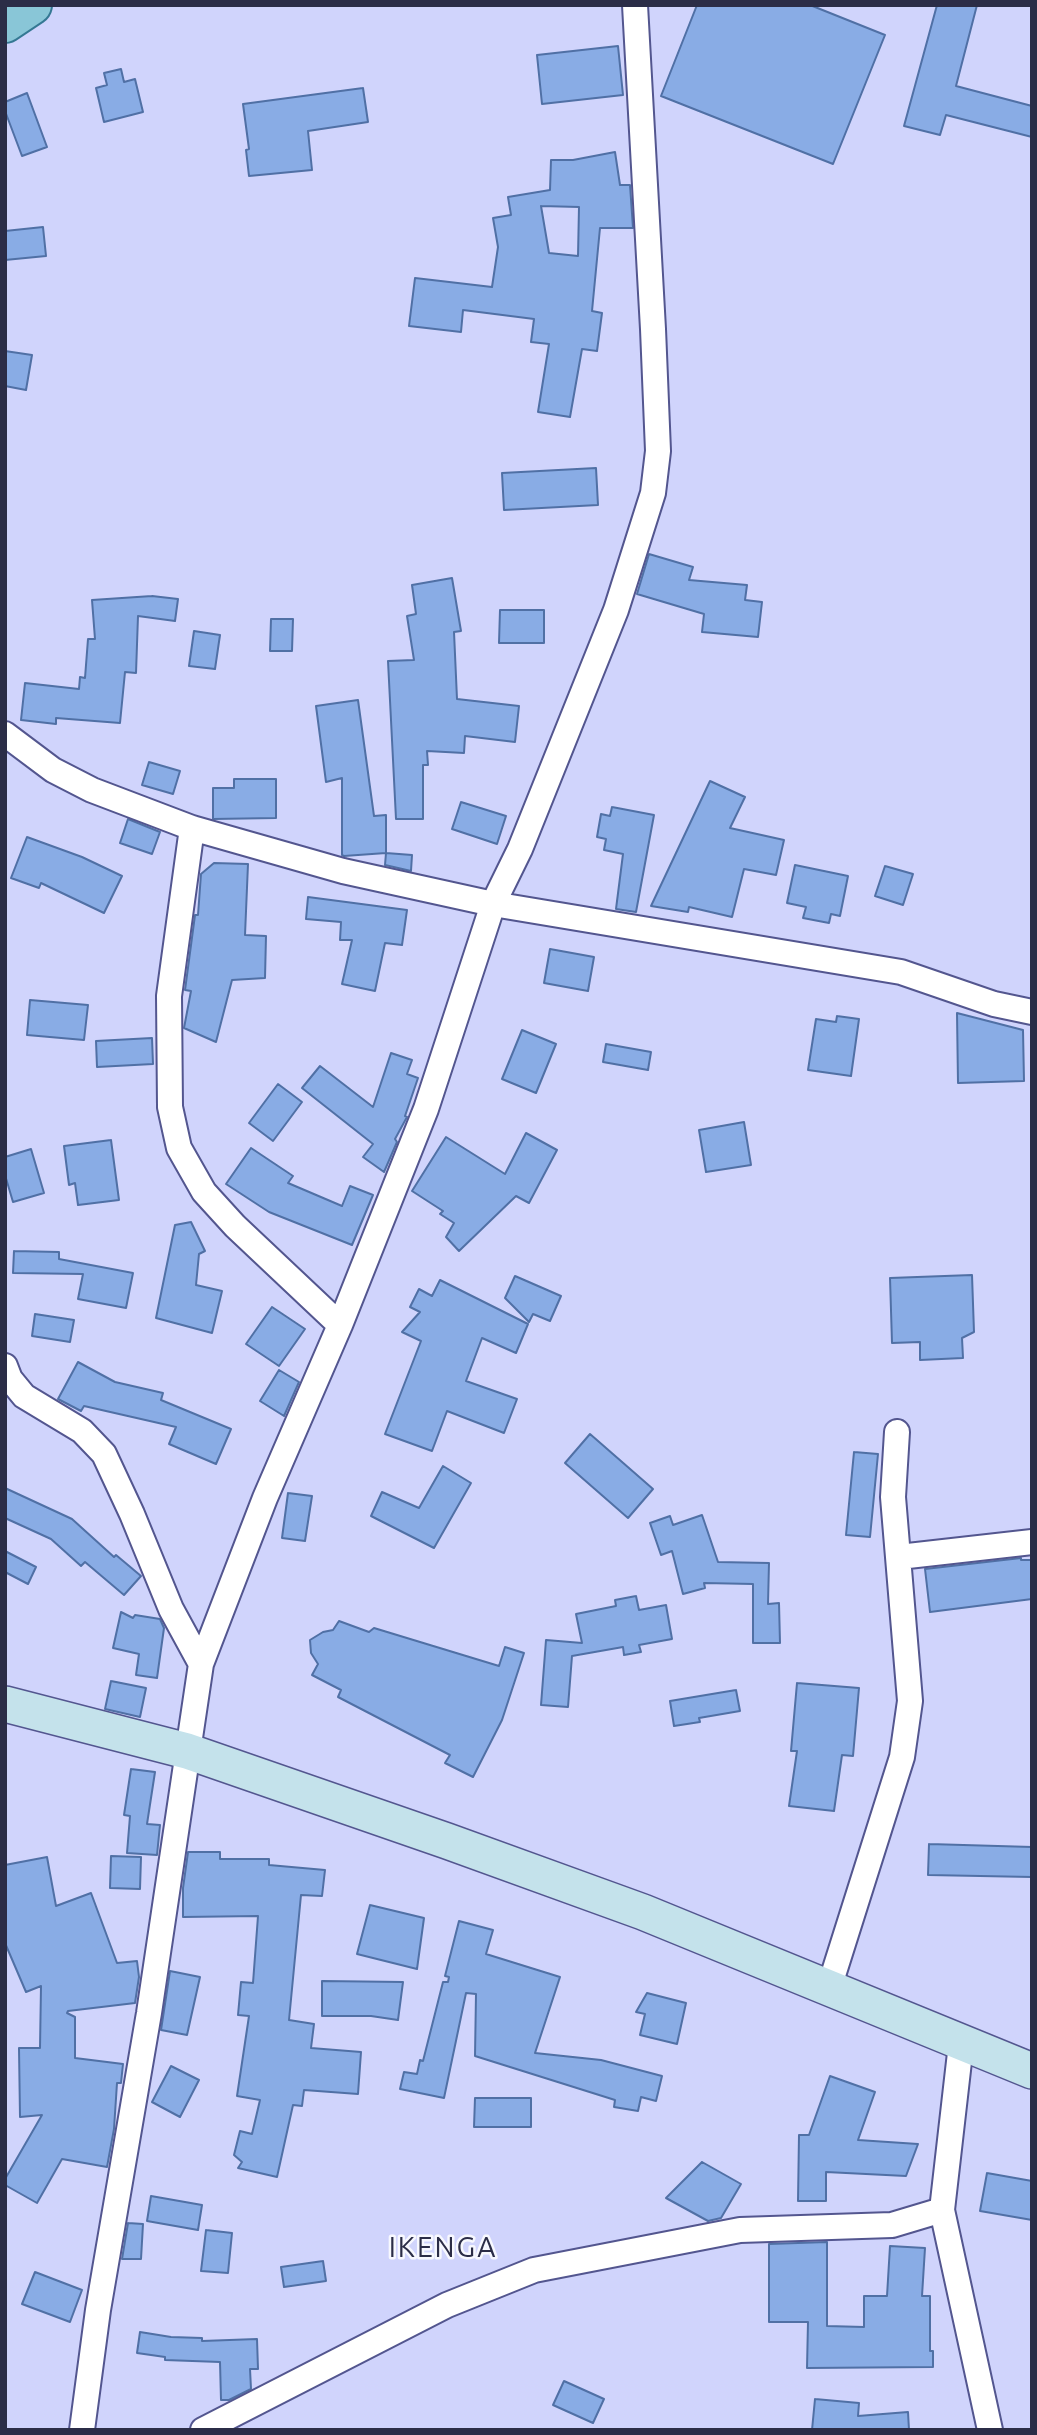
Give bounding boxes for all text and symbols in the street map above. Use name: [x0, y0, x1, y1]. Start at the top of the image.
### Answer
district label: IKENGA: [389, 2231, 497, 2265]

